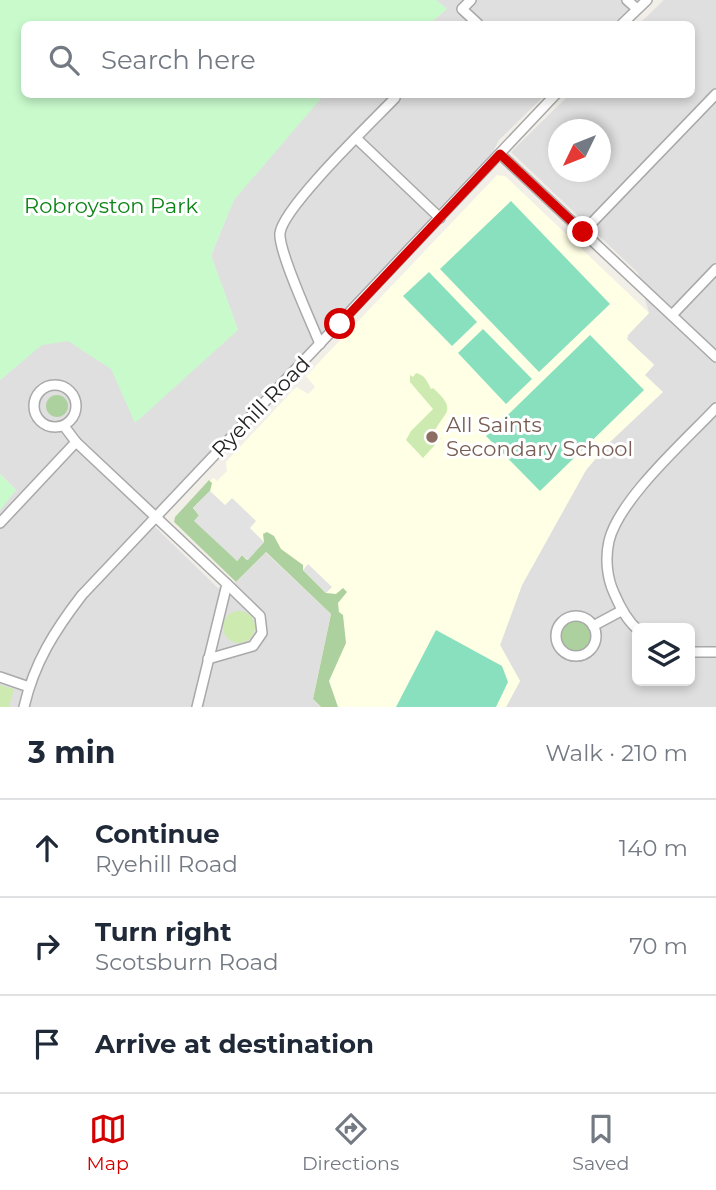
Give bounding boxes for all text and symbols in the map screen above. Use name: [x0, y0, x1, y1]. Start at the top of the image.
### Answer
search box: [21, 21, 695, 98]
icon: search: [45, 41, 83, 79]
text: Search here: [101, 44, 256, 76]
north arrow: [548, 119, 611, 182]
park label: Robroyston Park: [24, 193, 198, 218]
route end: [567, 216, 598, 247]
route start: [324, 308, 355, 339]
street label: Ryehill Road: [206, 351, 315, 462]
place label: All Saints Secondary School: [446, 412, 633, 461]
marker: All Saints Secondary School: [424, 429, 440, 445]
map controls: [632, 623, 695, 686]
button: layers: [632, 623, 695, 686]
text: 3 min: [28, 734, 115, 771]
text: Walk · 210 m: [545, 739, 688, 767]
text: Continue: [95, 818, 220, 850]
icon: ahead: [28, 829, 66, 867]
text: 140 m: [619, 834, 688, 862]
text: Ryehill Road: [95, 850, 238, 878]
text: Turn right: [95, 916, 231, 948]
icon: right: [28, 927, 66, 965]
text: 70 m: [629, 932, 688, 960]
text: Scotsburn Road: [95, 948, 279, 976]
icon: arrive: [28, 1025, 66, 1063]
text: Arrive at destination: [95, 1028, 374, 1060]
tab: Map: [87, 1110, 129, 1175]
tab: Directions: [302, 1110, 399, 1175]
tab: Saved: [572, 1110, 629, 1175]

